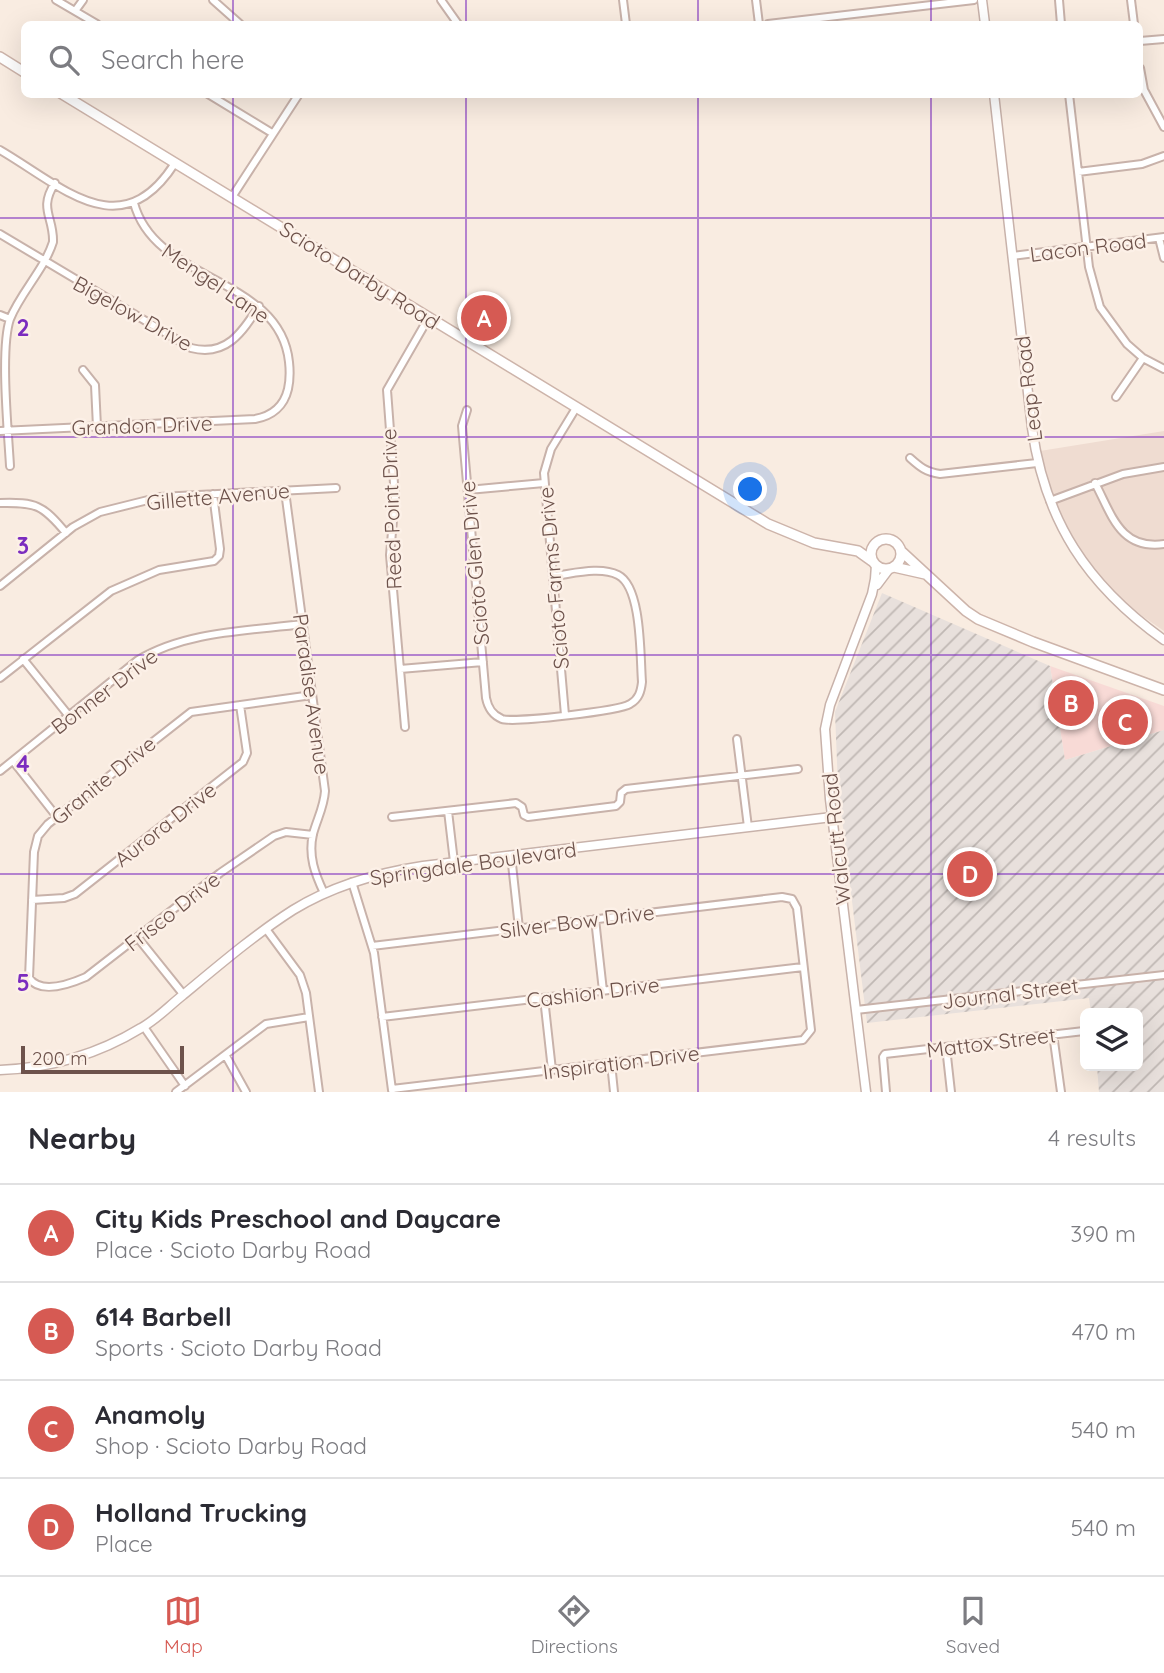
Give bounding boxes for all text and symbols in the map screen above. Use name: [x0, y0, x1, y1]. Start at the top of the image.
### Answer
search box: [21, 21, 1143, 98]
icon: search: [45, 41, 83, 79]
text: Search here: [101, 43, 245, 76]
street label: Scioto Darby Road: [275, 215, 445, 335]
street label: Lacon Road: [1028, 227, 1148, 267]
street label: Mengel Lane: [157, 237, 275, 329]
street label: Bigelow Drive: [69, 270, 197, 356]
pin: A: [461, 292, 507, 344]
text: 2: [16, 313, 30, 342]
street label: Leap Road: [1009, 335, 1047, 443]
street label: Grandon Drive: [71, 410, 213, 440]
street label: Reed Point Drive: [375, 428, 407, 590]
your location: [733, 472, 767, 506]
street label: Gillette Avenue: [145, 477, 291, 515]
street label: Scioto Glen Drive: [454, 480, 494, 646]
street label: Scioto Farms Drive: [532, 486, 574, 670]
text: 3: [17, 531, 29, 560]
street label: Paradise Avenue: [288, 612, 336, 776]
street label: Bonner Drive: [46, 642, 162, 740]
pin: B: [1048, 677, 1094, 729]
pin: C: [1102, 696, 1148, 748]
street label: Granite Drive: [45, 730, 161, 830]
text: 4: [16, 749, 30, 778]
street label: Walcutt Road: [816, 772, 856, 906]
street label: Aurora Drive: [109, 776, 221, 872]
street label: Springdale Boulevard: [368, 836, 578, 890]
pin: D: [947, 848, 993, 900]
street label: Frisco Drive: [119, 866, 225, 956]
street label: Silver Bow Drive: [498, 899, 656, 943]
text: 5: [16, 968, 30, 997]
street label: Cashion Drive: [525, 971, 661, 1013]
street label: Journal Street: [940, 972, 1080, 1014]
map controls: [1080, 1008, 1143, 1071]
button: layers: [1080, 1008, 1143, 1071]
street label: Mattox Street: [925, 1021, 1057, 1063]
street label: Inspiration Drive: [541, 1039, 701, 1085]
scale bar: [21, 1043, 184, 1075]
text: 200 m: [32, 1046, 88, 1070]
text: Nearby: [28, 1119, 136, 1157]
text: 4 results: [1048, 1123, 1136, 1152]
text: City Kids Preschool and Daycare: [95, 1202, 501, 1235]
text: A: [44, 1219, 58, 1248]
text: 390 m: [1070, 1219, 1136, 1248]
text: Place · Scioto Darby Road: [95, 1235, 371, 1264]
text: 614 Barbell: [95, 1300, 232, 1333]
text: B: [43, 1317, 59, 1346]
text: 470 m: [1072, 1317, 1136, 1346]
text: Sports · Scioto Darby Road: [95, 1333, 382, 1362]
text: Anamoly: [95, 1398, 206, 1431]
text: C: [44, 1415, 58, 1444]
text: 540 m: [1070, 1415, 1136, 1444]
text: Shop · Scioto Darby Road: [95, 1431, 367, 1460]
text: Holland Trucking: [95, 1496, 307, 1529]
text: D: [43, 1513, 59, 1542]
text: 540 m: [1070, 1513, 1136, 1542]
text: Place: [95, 1529, 153, 1558]
tab: Map: [164, 1592, 203, 1658]
tab: Directions: [531, 1592, 618, 1658]
tab: Saved: [946, 1592, 1000, 1658]

